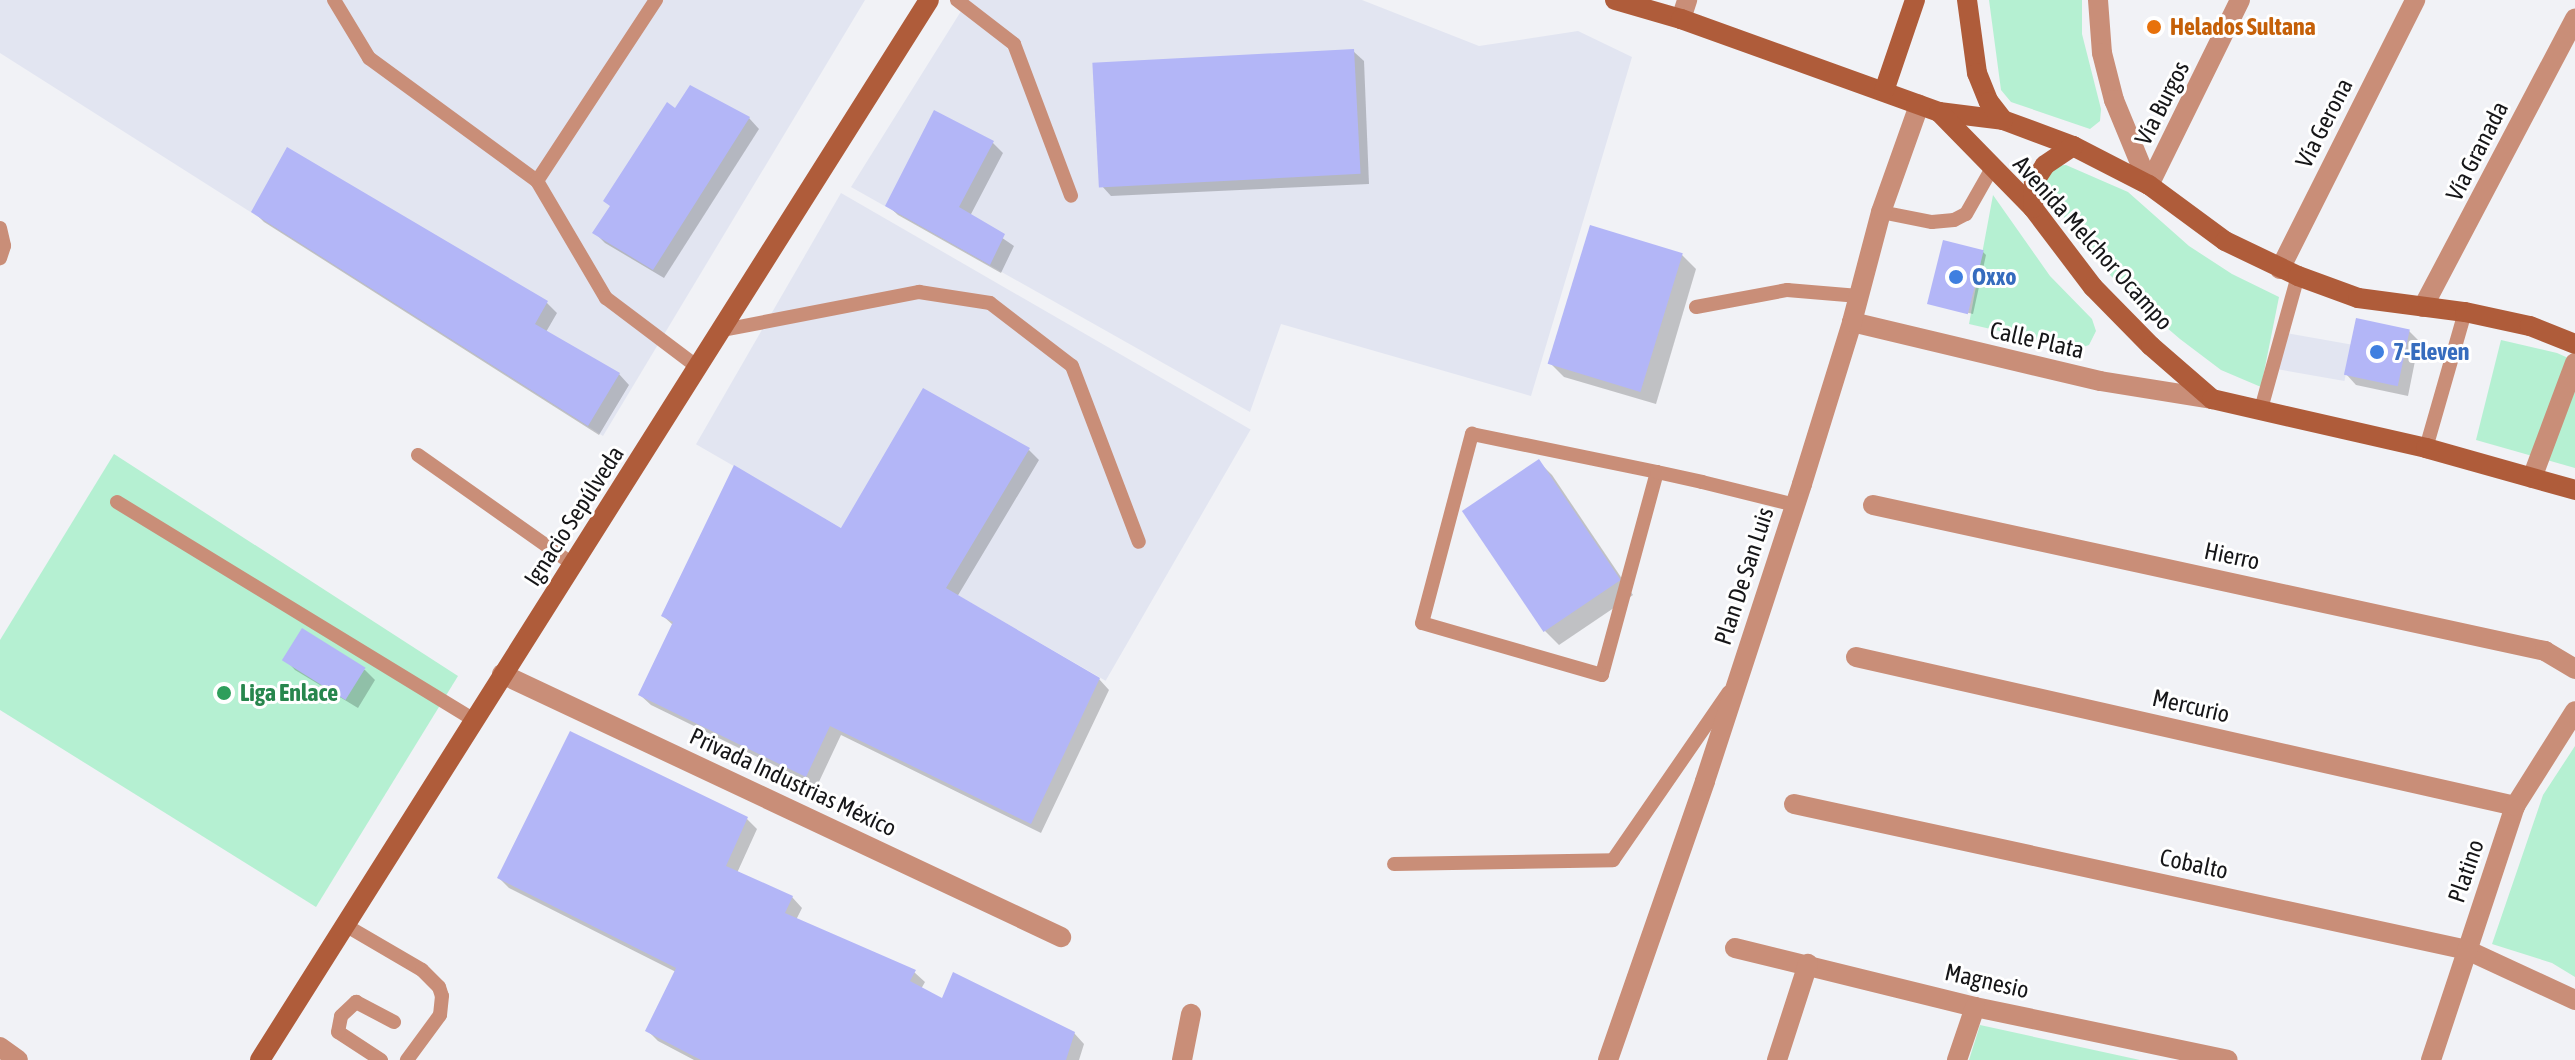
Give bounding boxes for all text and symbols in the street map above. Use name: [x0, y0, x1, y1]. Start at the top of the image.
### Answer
place label: Helados Sultana: [2170, 13, 2316, 41]
marker: Helados Sultana: [2145, 18, 2163, 36]
street label: Vía Burgos: [2129, 56, 2195, 150]
street label: Vía Gerona: [2289, 73, 2359, 173]
street label: Vía Granada: [2440, 97, 2514, 205]
street label: Avenida Melchor Ocampo: [2007, 150, 2179, 336]
place label: Oxxo: [1972, 263, 2016, 291]
marker: Oxxo: [1947, 268, 1965, 286]
street label: Calle Plata: [1987, 315, 2087, 365]
place label: 7-Eleven: [2393, 338, 2469, 366]
marker: 7-Eleven: [2368, 343, 2386, 361]
street label: Ignacio Sepúlveda: [518, 441, 630, 591]
street label: Plan De San Luis: [1708, 504, 1780, 648]
street label: Hierro: [2202, 536, 2262, 576]
place label: Liga Enlace: [240, 679, 338, 707]
street label: Mercurio: [2150, 683, 2232, 729]
marker: Liga Enlace: [215, 684, 233, 702]
street label: Privada Industrias México: [685, 721, 901, 843]
street label: Platino: [2442, 836, 2490, 906]
street label: Cobalto: [2157, 843, 2231, 885]
street label: Magnesio: [1942, 957, 2032, 1005]

